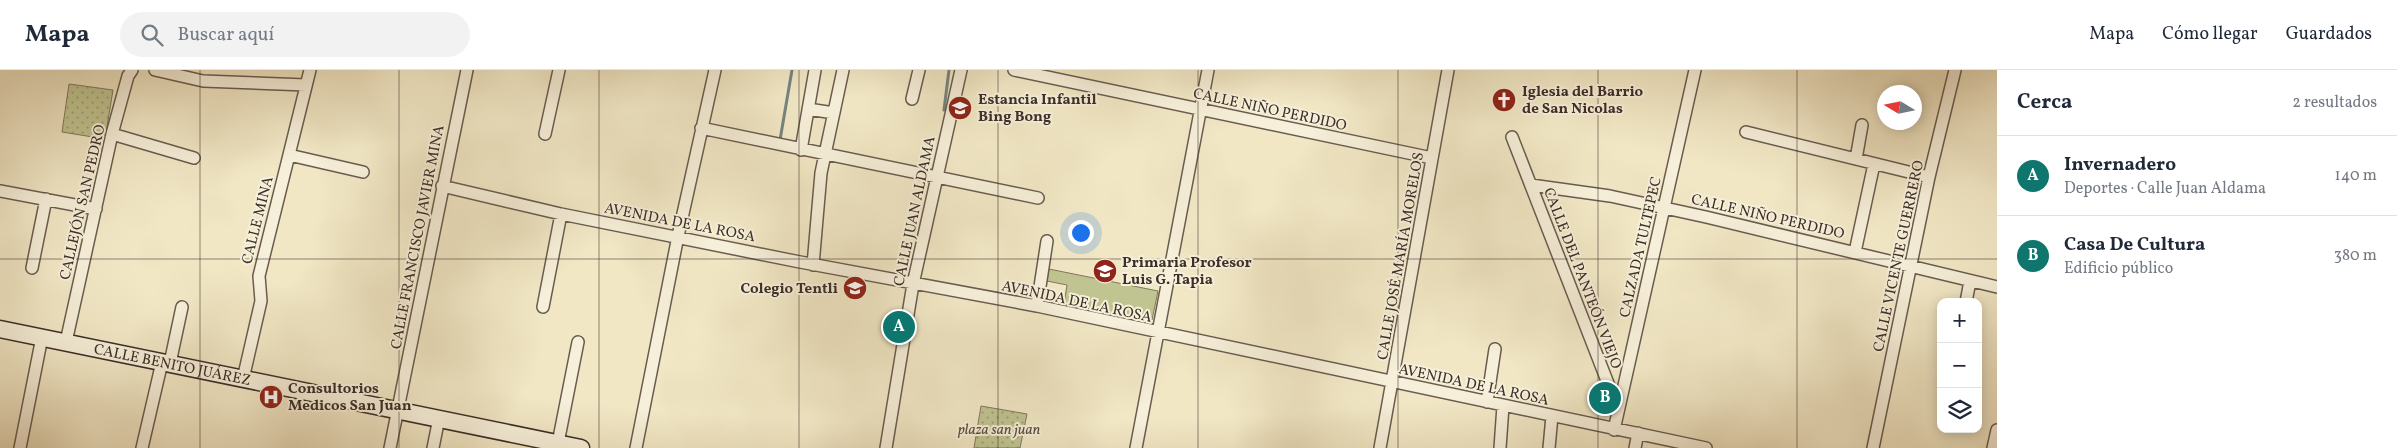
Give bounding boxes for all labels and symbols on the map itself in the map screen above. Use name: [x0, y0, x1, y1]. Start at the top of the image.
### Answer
place label: Iglesia del Barrio de San Nicolas: [1522, 82, 1643, 120]
street label: CALLE NIÑO PERDIDO: [1191, 84, 1348, 137]
north arrow: [1877, 85, 1922, 130]
church icon: Iglesia del Barrio de San Nicolas: [1491, 87, 1517, 113]
place label: Estancia Infantil Bing Bong: [978, 90, 1097, 128]
school or university icon: Estancia Infantil Bing Bong: [947, 95, 973, 121]
street label: CALLEJÓN SAN PEDRO: [55, 123, 112, 282]
street label: CALLE FRANCISCO JAVIER MINA: [386, 123, 451, 351]
street label: CALLE JUAN ALDAMA: [889, 134, 942, 288]
street label: CALLE JOSÉ MARÍA MORELOS: [1373, 151, 1430, 362]
street label: CALLE VICENTE GUERRERO: [1869, 159, 1930, 354]
street label: CALLE MINA: [237, 174, 280, 266]
street label: CALZADA TULTEPEC: [1615, 175, 1668, 320]
street label: CALLE DEL PANTEÓN VIEJO: [1537, 185, 1626, 372]
street label: CALLE NIÑO PERDIDO: [1689, 190, 1846, 245]
street label: AVENIDA DE LA ROSA: [602, 199, 757, 248]
your location: [1068, 220, 1094, 246]
place label: Primaria Profesor Luis G. Tapia: [1122, 253, 1252, 291]
school or university icon: Primaria Profesor Luis G. Tapia: [1092, 258, 1118, 284]
school or university icon: Colegio Tentli: [842, 275, 868, 301]
street label: AVENIDA DE LA ROSA: [1000, 276, 1154, 329]
place label: Colegio Tentli: [740, 279, 838, 300]
pin: A: [883, 308, 915, 346]
street label: CALLE BENITO JUÁREZ: [92, 339, 252, 392]
street label: AVENIDA DE LA ROSA: [1397, 359, 1551, 412]
place label: Consultorios Medicos San Juan: [288, 379, 412, 417]
pin: B: [1589, 379, 1621, 417]
hospital icon: Consultorios Medicos San Juan: [258, 384, 284, 410]
park label: plaza san juan: [958, 420, 1040, 441]

